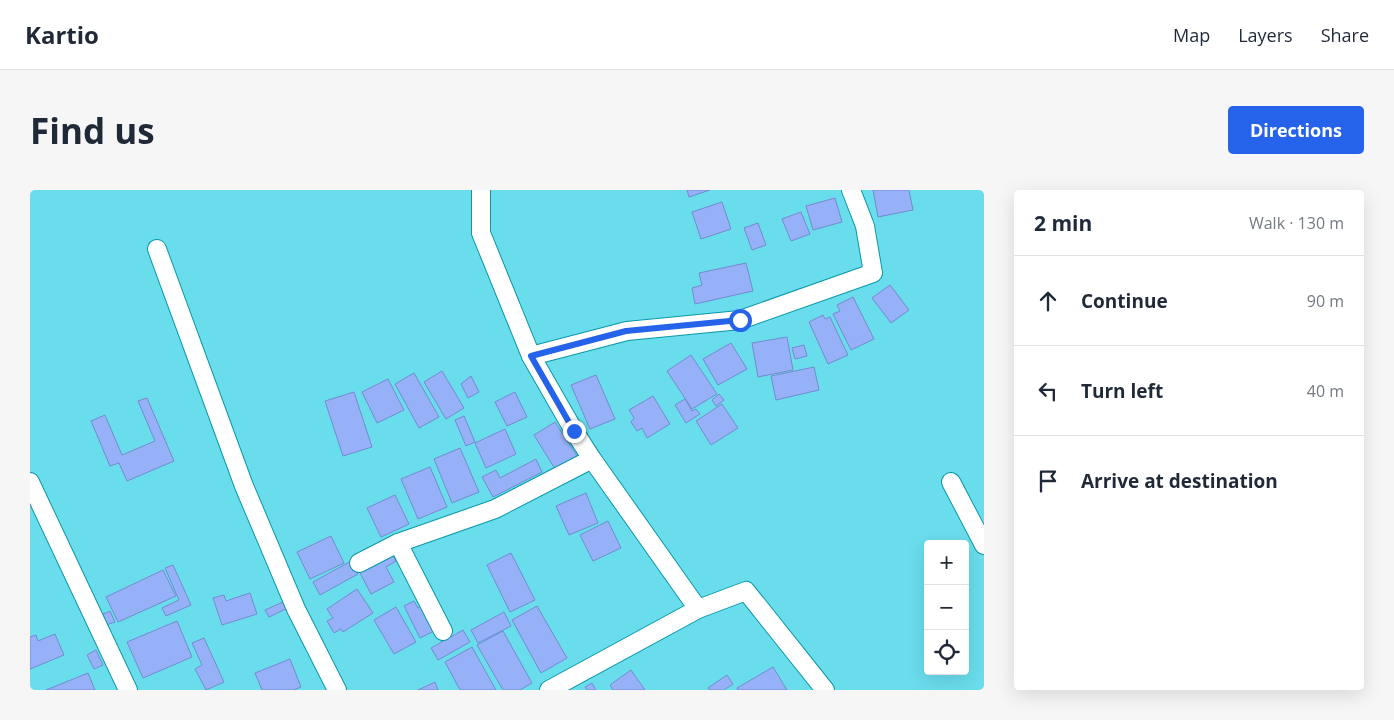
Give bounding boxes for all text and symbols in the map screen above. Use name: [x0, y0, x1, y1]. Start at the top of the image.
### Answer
text: Kartio: [25, 18, 99, 51]
text: Map: [1173, 23, 1210, 47]
text: Layers: [1238, 23, 1293, 47]
text: Share: [1321, 23, 1369, 47]
button: Directions: [1228, 106, 1364, 154]
text: Find us: [30, 107, 155, 154]
text: 2 min: [1034, 209, 1092, 237]
text: Walk · 130 m: [1249, 212, 1344, 234]
icon: ahead: [1034, 287, 1062, 315]
text: Continue: [1081, 288, 1168, 314]
text: 90 m: [1307, 290, 1344, 312]
route start: [729, 309, 752, 332]
icon: left: [1034, 377, 1062, 405]
text: Turn left: [1081, 378, 1163, 404]
text: 40 m: [1307, 380, 1344, 402]
route end: [563, 420, 586, 443]
icon: arrive: [1034, 467, 1062, 495]
text: Arrive at destination: [1081, 468, 1278, 494]
map controls: [924, 540, 969, 675]
button: +: [924, 540, 969, 585]
button: −: [924, 585, 969, 630]
button: locate: [924, 630, 969, 675]

